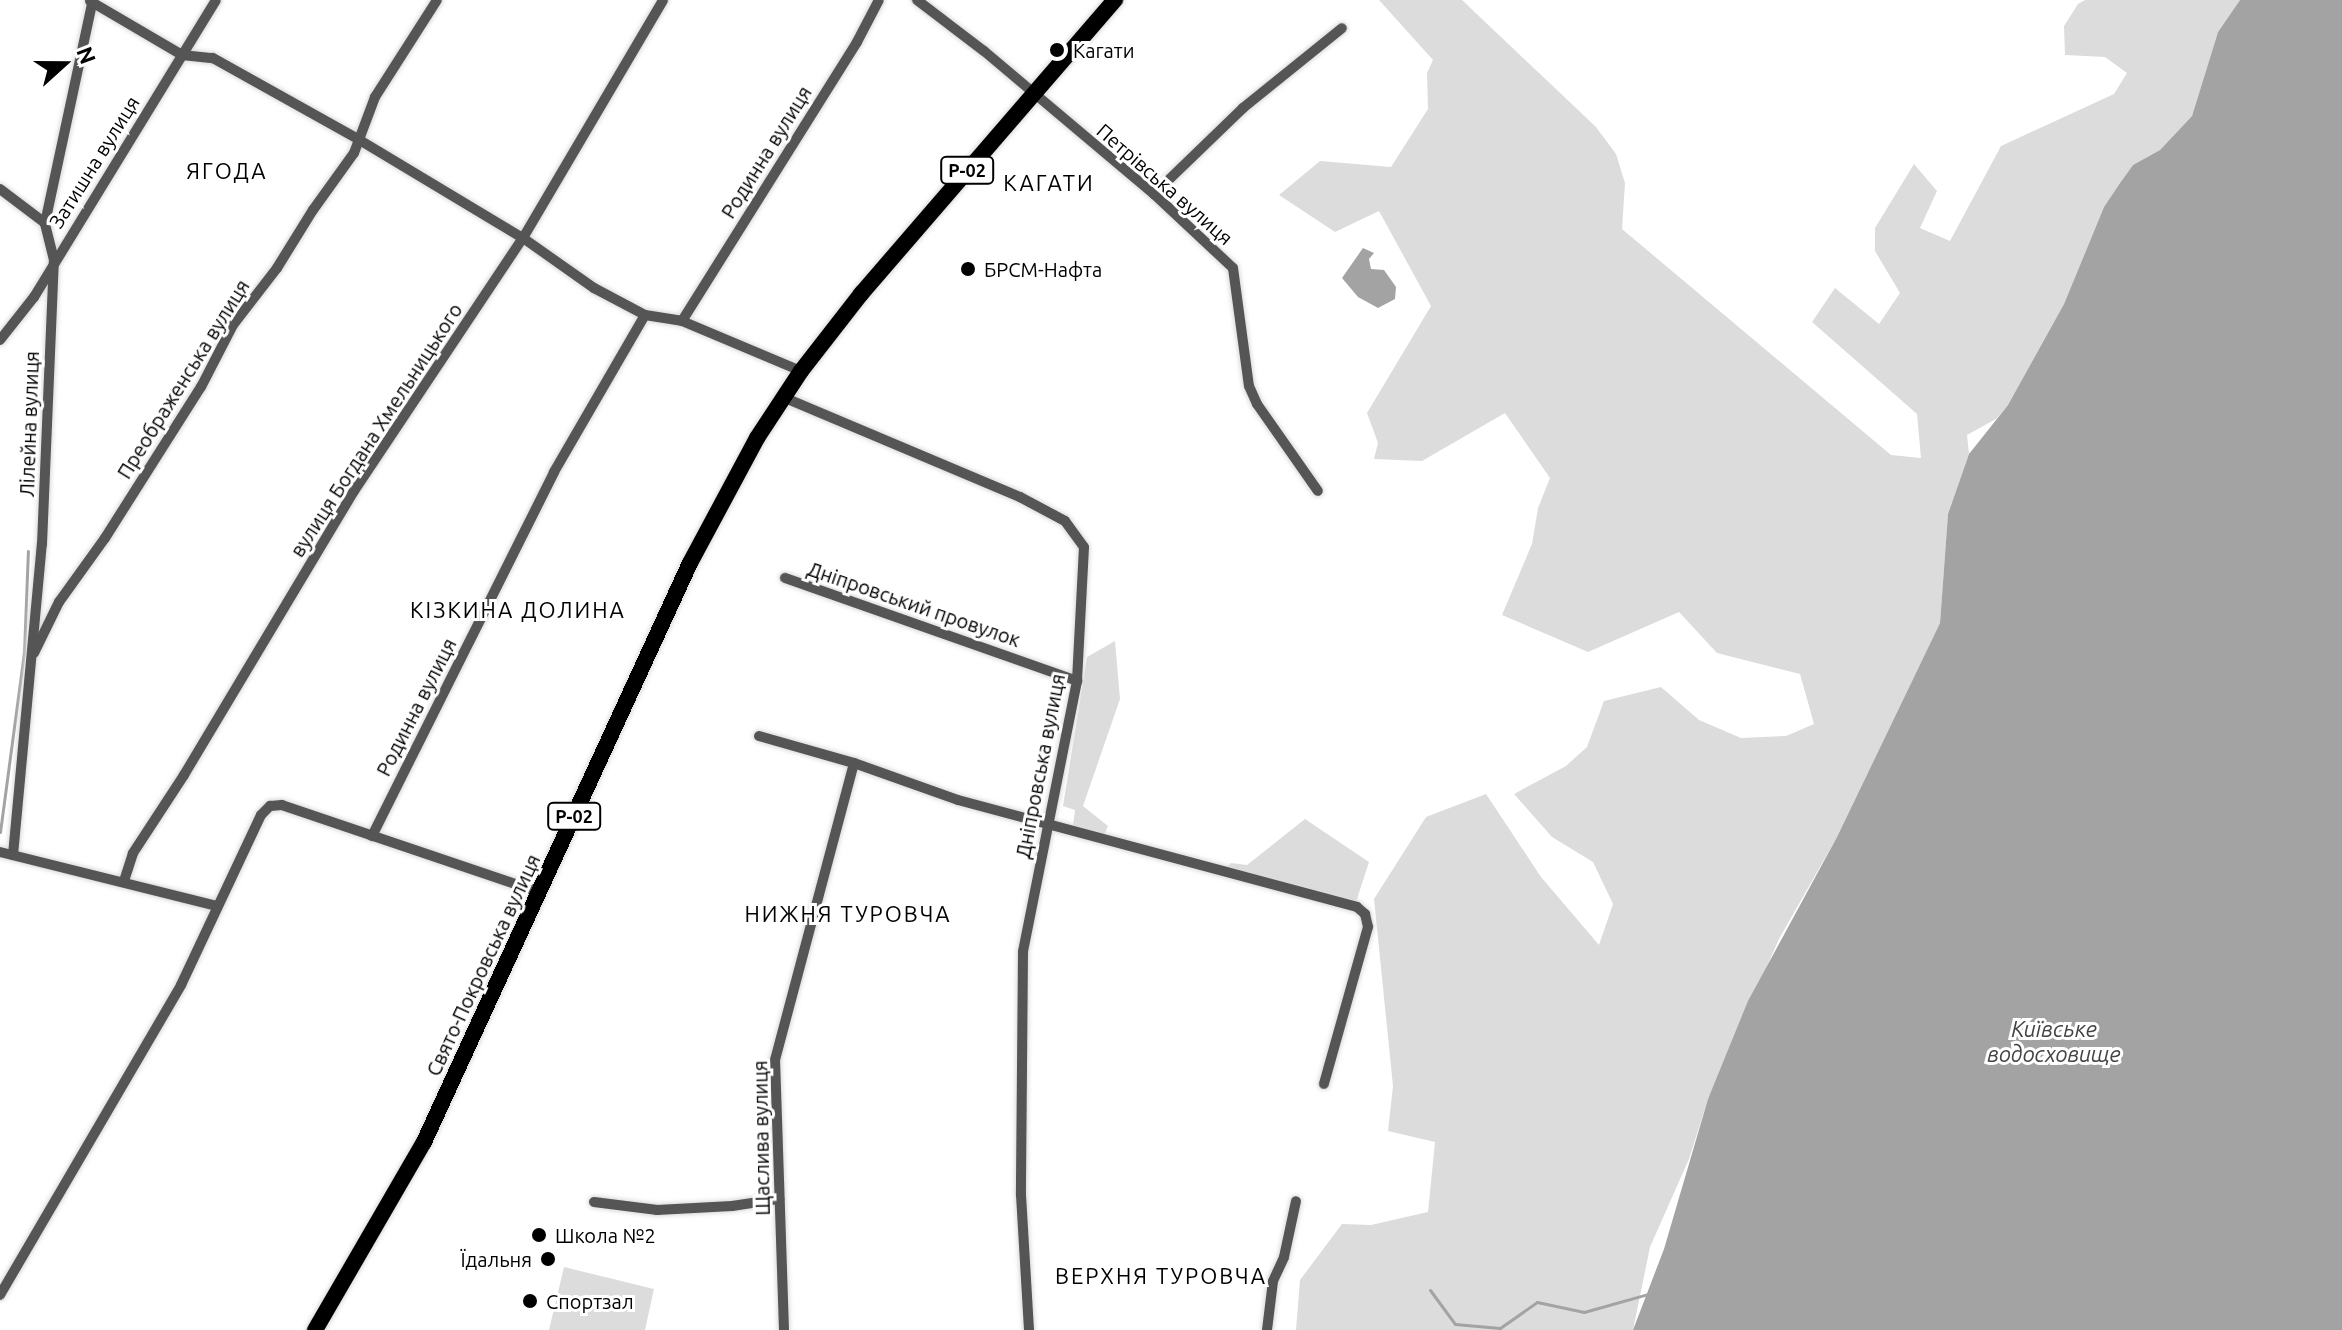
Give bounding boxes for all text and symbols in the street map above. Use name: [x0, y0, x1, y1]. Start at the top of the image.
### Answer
north arrow: [24, 24, 104, 104]
place label: Кагати: [1073, 38, 1134, 62]
marker: Кагати: [1048, 41, 1066, 59]
text: N: [72, 43, 101, 67]
street label: Родинна вулиця: [716, 81, 816, 223]
street label: Затишна вулиця: [44, 92, 144, 232]
street label: Петрівська вулиця: [1092, 118, 1238, 250]
road number: Р-02: [939, 156, 995, 184]
district label: ЯГОДА: [186, 158, 268, 184]
district label: КАГАТИ: [1003, 170, 1095, 196]
place label: БРСМ-Нафта: [984, 257, 1102, 281]
marker: БРСМ-Нафта: [959, 260, 977, 278]
street label: Преображенська вулиця: [112, 275, 254, 483]
street label: вулиця Богдана Хмельницького: [285, 299, 467, 561]
street label: Лілейна вулиця: [14, 351, 44, 497]
street label: Дніпровський провулок: [804, 556, 1024, 652]
district label: КІЗКИНА ДОЛИНА: [410, 597, 626, 623]
street label: Родинна вулиця: [371, 634, 461, 780]
street label: Дніпровська вулиця: [1010, 672, 1070, 860]
road number: Р-02: [546, 802, 602, 830]
street label: Свято-Покровська вулиця: [421, 850, 545, 1080]
district label: НИЖНЯ ТУРОВЧА: [744, 901, 952, 927]
water label: Київське водосховище: [1987, 1015, 2121, 1066]
street label: Щаслива вулиця: [748, 1060, 774, 1216]
place label: Школа №2: [555, 1223, 656, 1247]
marker: Школа №2: [530, 1226, 548, 1244]
place label: Їдальня: [460, 1247, 532, 1271]
marker: Їдальня: [539, 1250, 557, 1268]
district label: ВЕРХНЯ ТУРОВЧА: [1055, 1263, 1267, 1289]
place label: Спортзал: [546, 1289, 634, 1313]
marker: Спортзал: [521, 1292, 539, 1310]

